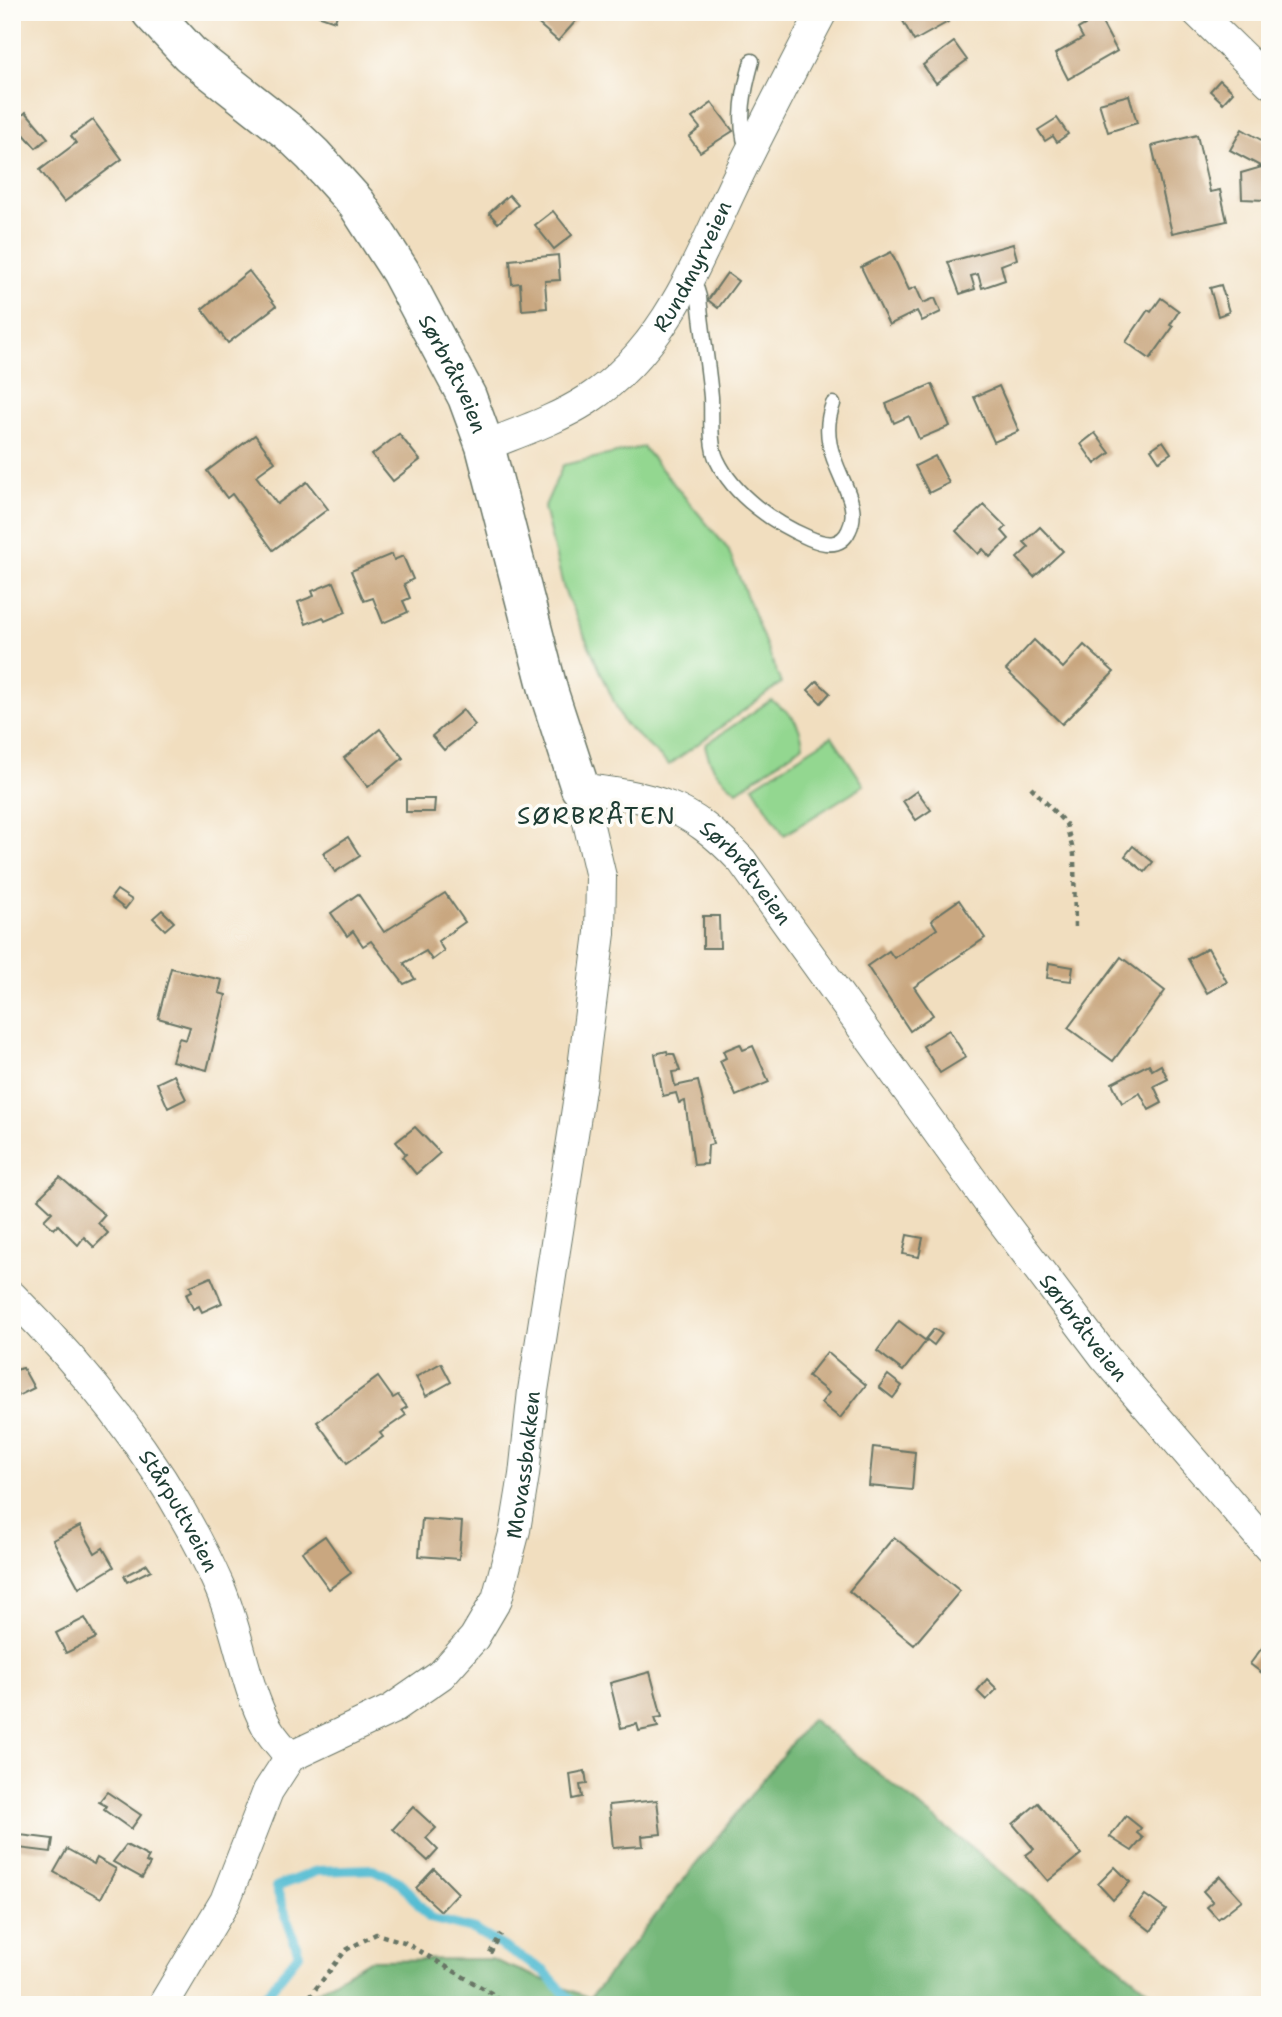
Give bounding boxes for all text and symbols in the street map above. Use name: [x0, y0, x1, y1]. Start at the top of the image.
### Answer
street label: Rundmyrveien: [647, 196, 738, 338]
street label: Sørbråtveien: [412, 310, 493, 437]
district label: SØRBRÅTEN: [517, 800, 677, 832]
street label: Sørbråtveien: [694, 814, 798, 931]
street label: Sørbråtveien: [1033, 1268, 1134, 1388]
street label: Movassbakken: [500, 1389, 547, 1541]
street label: Stårputtveien: [132, 1444, 225, 1577]

